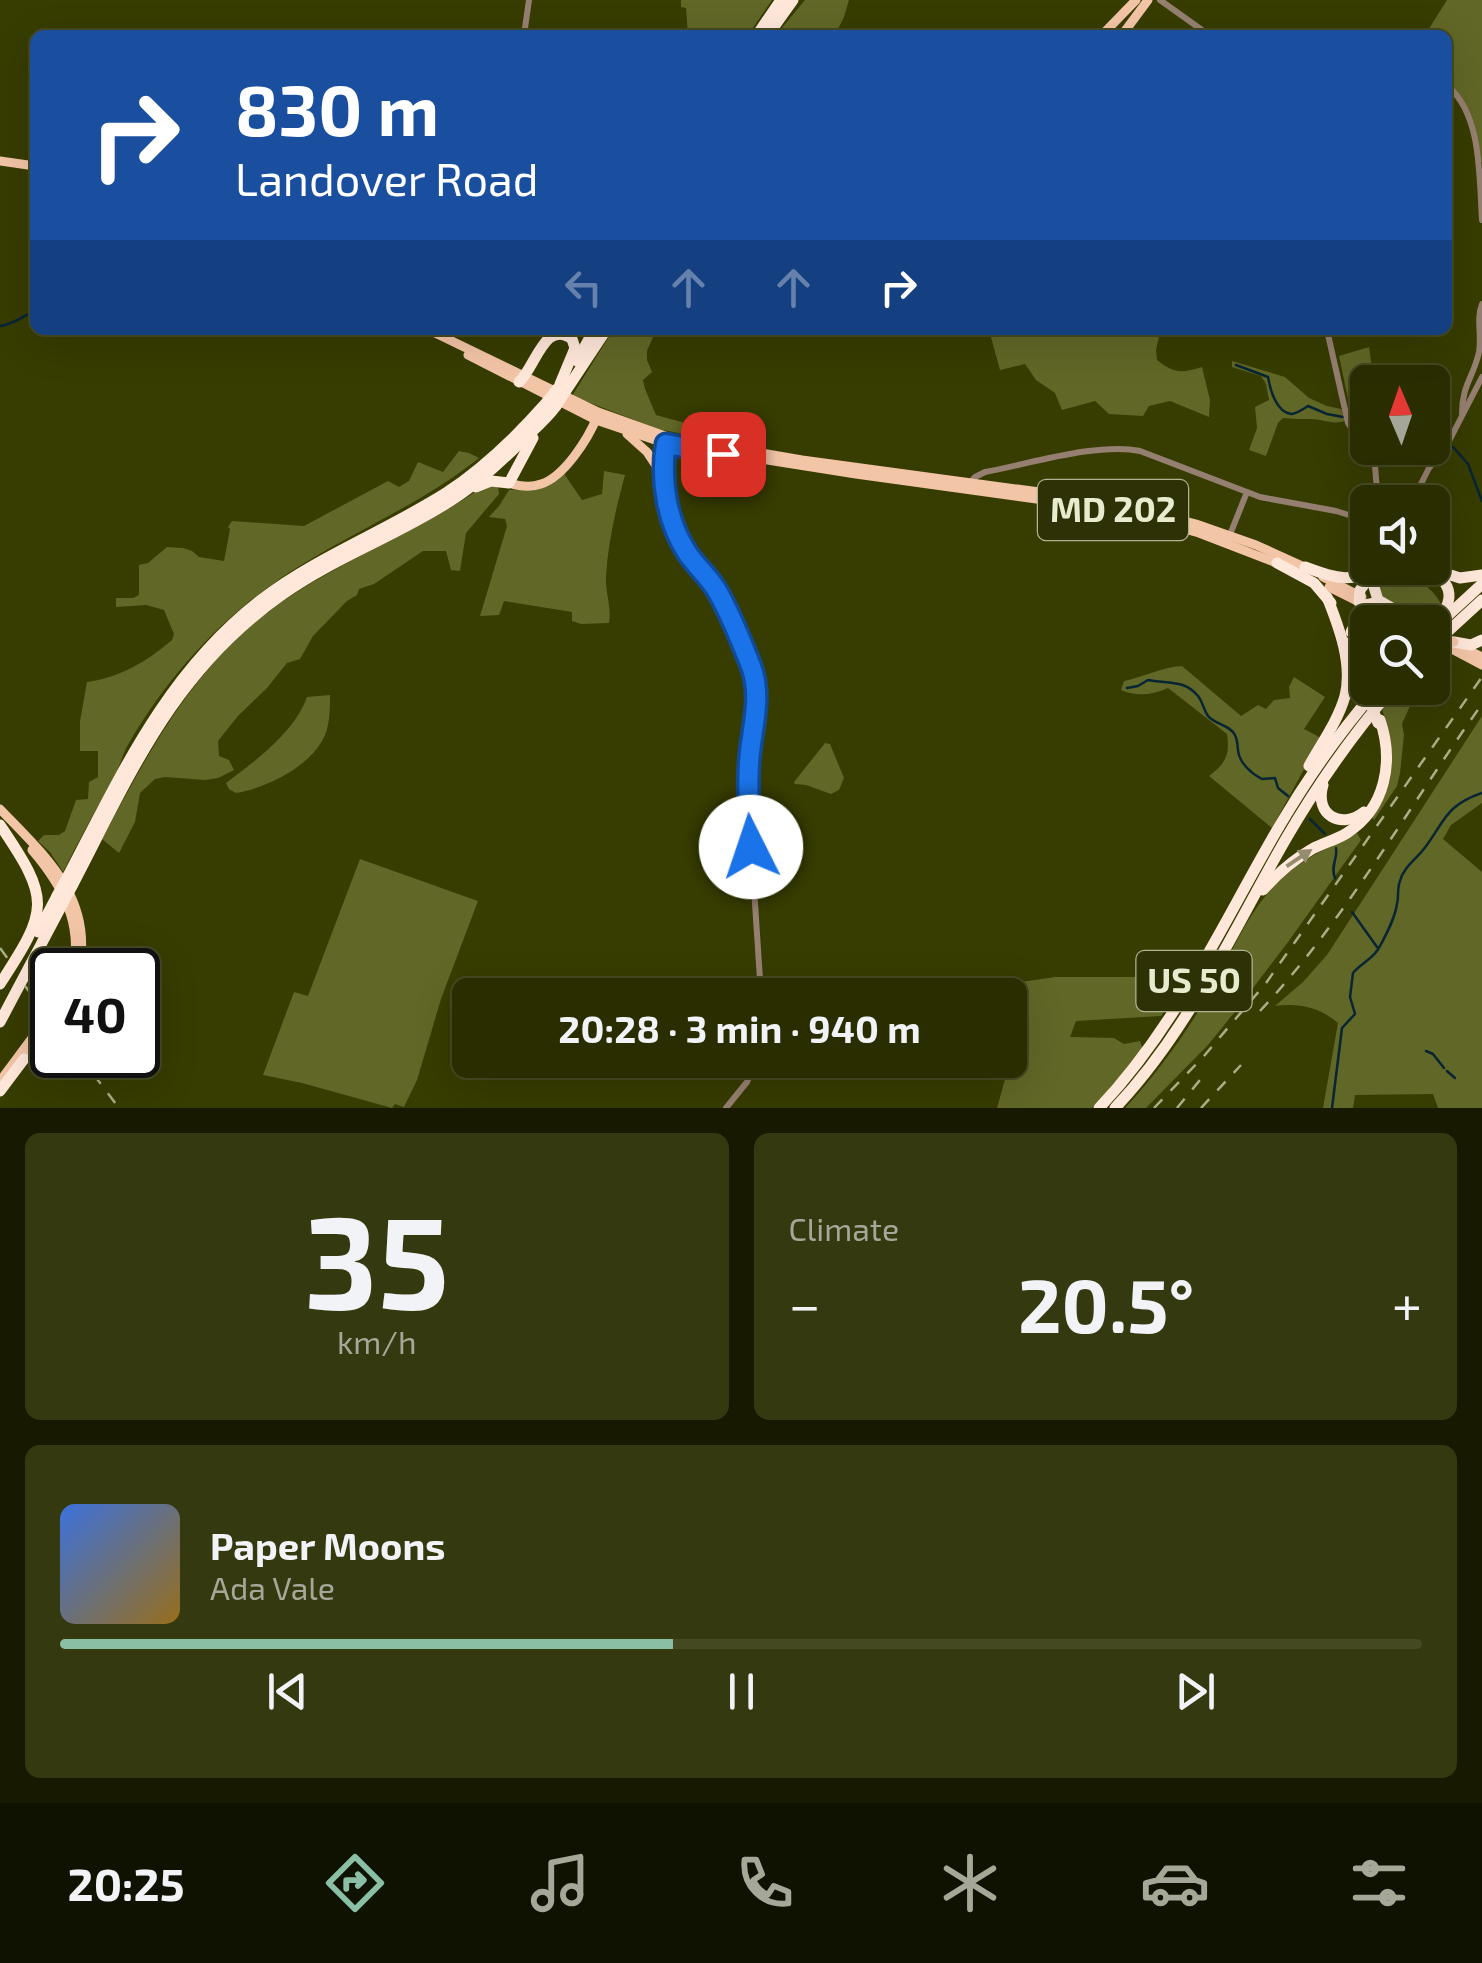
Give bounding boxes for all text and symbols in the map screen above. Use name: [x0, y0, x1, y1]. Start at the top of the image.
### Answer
text: 830 m: [235, 66, 439, 150]
icon: right: [70, 70, 200, 200]
text: Landover Road: [235, 151, 539, 205]
icon: left: [556, 260, 611, 315]
icon: ahead: [661, 260, 716, 315]
icon: ahead: [766, 260, 821, 315]
icon: right: [871, 260, 926, 315]
north arrow: [1350, 365, 1450, 465]
map controls: [1350, 365, 1450, 705]
pin: [681, 412, 766, 497]
icon: arrive: [696, 427, 751, 482]
road number: MD 202: [1038, 480, 1188, 540]
button: sound: [1350, 485, 1450, 585]
button: search: [1350, 605, 1450, 705]
position arrow: [699, 795, 803, 899]
one-way arrow: [1286, 849, 1313, 868]
speed limit sign: 40: [30, 948, 160, 1078]
road number: US 50: [1136, 951, 1252, 1011]
text: 20:28 · 3 min · 940 m: [558, 1005, 921, 1051]
text: 35: [304, 1179, 449, 1335]
text: Climate: [789, 1209, 899, 1247]
text: 20.5°: [1018, 1258, 1194, 1348]
text: −: [789, 1270, 821, 1336]
text: +: [1392, 1270, 1422, 1336]
text: km/h: [337, 1322, 416, 1360]
text: Paper Moons: [210, 1522, 446, 1568]
text: Ada Vale: [210, 1568, 335, 1606]
icon: previous: [260, 1664, 315, 1719]
icon: pause: [714, 1664, 769, 1719]
icon: next: [1168, 1664, 1223, 1719]
icon: directions: [320, 1848, 390, 1918]
icon: music: [525, 1848, 595, 1918]
icon: phone: [730, 1848, 800, 1918]
icon: climate: [935, 1848, 1005, 1918]
icon: car: [1140, 1848, 1210, 1918]
icon: filters: [1344, 1848, 1414, 1918]
text: 20:25: [67, 1856, 185, 1910]

